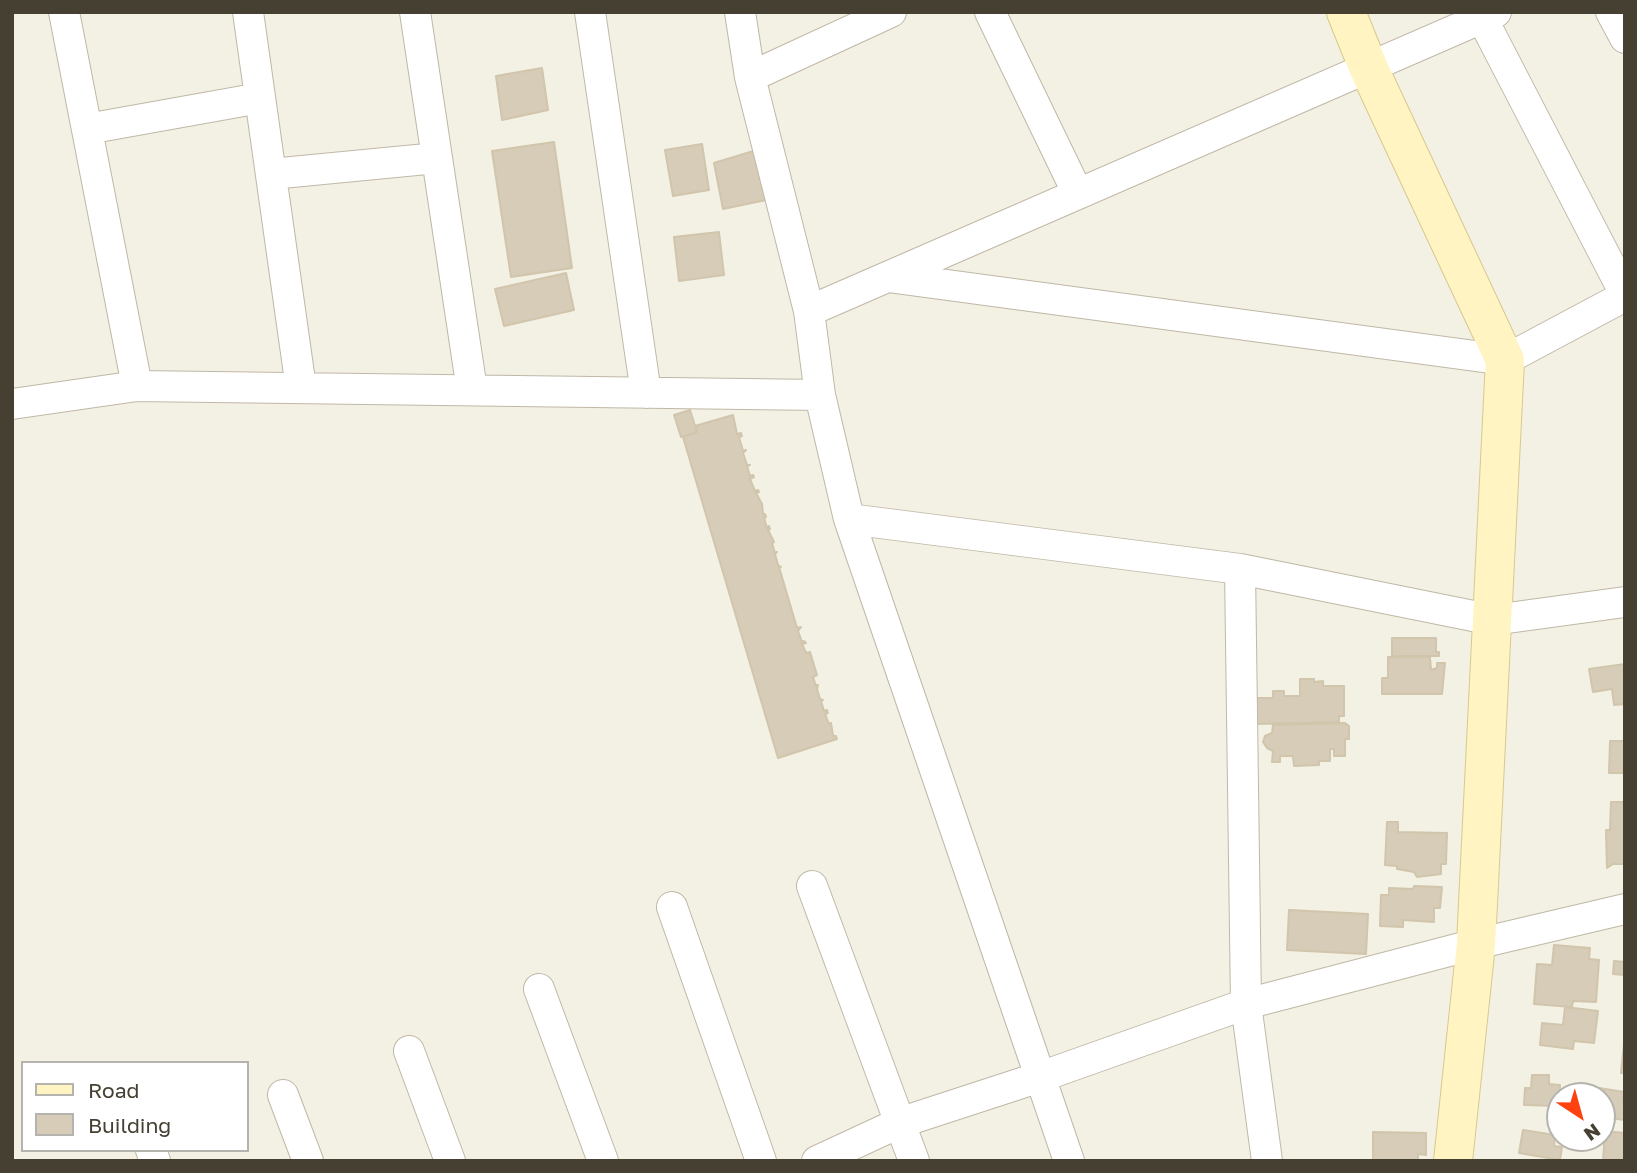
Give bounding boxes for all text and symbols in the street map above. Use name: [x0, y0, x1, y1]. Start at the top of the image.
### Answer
legend: [21, 1061, 248, 1152]
text: Road: [88, 1077, 139, 1103]
north arrow: [1546, 1082, 1616, 1152]
text: Building: [88, 1112, 171, 1138]
text: N: [1580, 1119, 1605, 1146]

